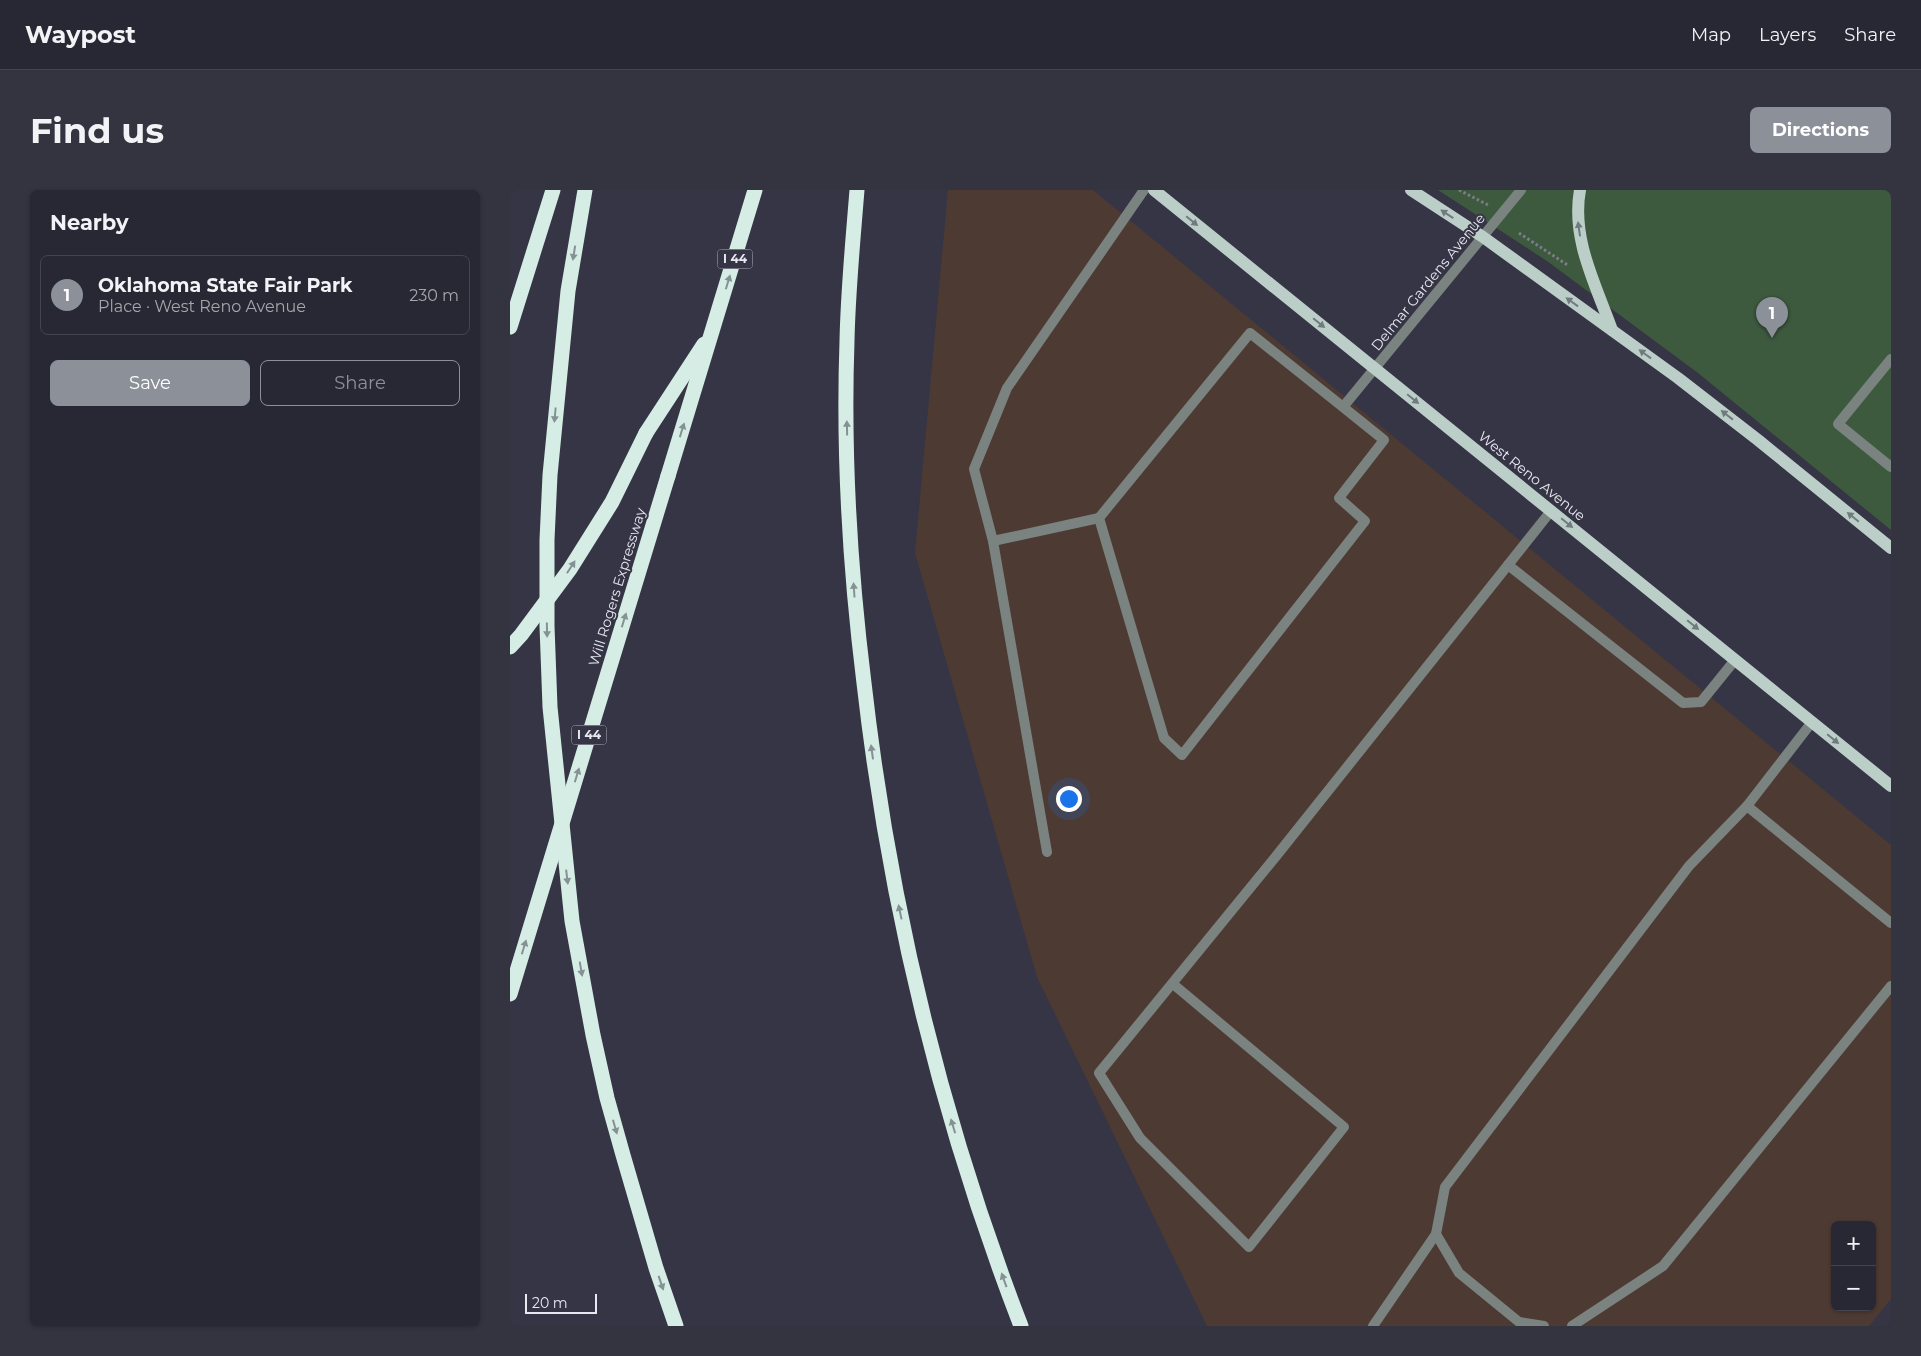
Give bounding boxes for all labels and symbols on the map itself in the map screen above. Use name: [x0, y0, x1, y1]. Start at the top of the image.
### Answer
one-way arrow: [1440, 209, 1454, 218]
street label: Delmar Gardens Avenue: [1367, 210, 1489, 354]
one-way arrow: [1186, 215, 1199, 226]
one-way arrow: [1574, 221, 1582, 237]
one-way arrow: [570, 246, 578, 262]
road number: I 44: [718, 250, 752, 268]
one-way arrow: [724, 274, 732, 289]
one-way arrow: [1565, 297, 1579, 307]
pin: 1: [1756, 297, 1788, 338]
one-way arrow: [1312, 317, 1325, 328]
one-way arrow: [1638, 349, 1652, 359]
one-way arrow: [1406, 393, 1419, 404]
one-way arrow: [551, 407, 559, 423]
one-way arrow: [1720, 410, 1733, 421]
one-way arrow: [842, 420, 850, 436]
one-way arrow: [679, 422, 687, 437]
street label: West Reno Avenue: [1475, 427, 1589, 525]
street label: Will Rogers Expressway: [584, 505, 650, 668]
one-way arrow: [1847, 512, 1860, 523]
one-way arrow: [1560, 518, 1573, 529]
one-way arrow: [566, 560, 576, 573]
one-way arrow: [849, 582, 857, 598]
one-way arrow: [621, 612, 629, 627]
one-way arrow: [1686, 620, 1699, 631]
one-way arrow: [543, 622, 551, 638]
road number: I 44: [572, 726, 606, 744]
one-way arrow: [1826, 733, 1839, 744]
one-way arrow: [868, 743, 876, 759]
one-way arrow: [573, 768, 581, 783]
your location: [1056, 786, 1082, 812]
one-way arrow: [563, 869, 571, 885]
one-way arrow: [895, 904, 903, 920]
one-way arrow: [521, 940, 529, 955]
one-way arrow: [577, 961, 585, 977]
one-way arrow: [949, 1118, 957, 1133]
one-way arrow: [611, 1120, 619, 1135]
one-way arrow: [1000, 1273, 1007, 1288]
one-way arrow: [658, 1276, 665, 1291]
scale bar: [525, 1291, 598, 1314]

